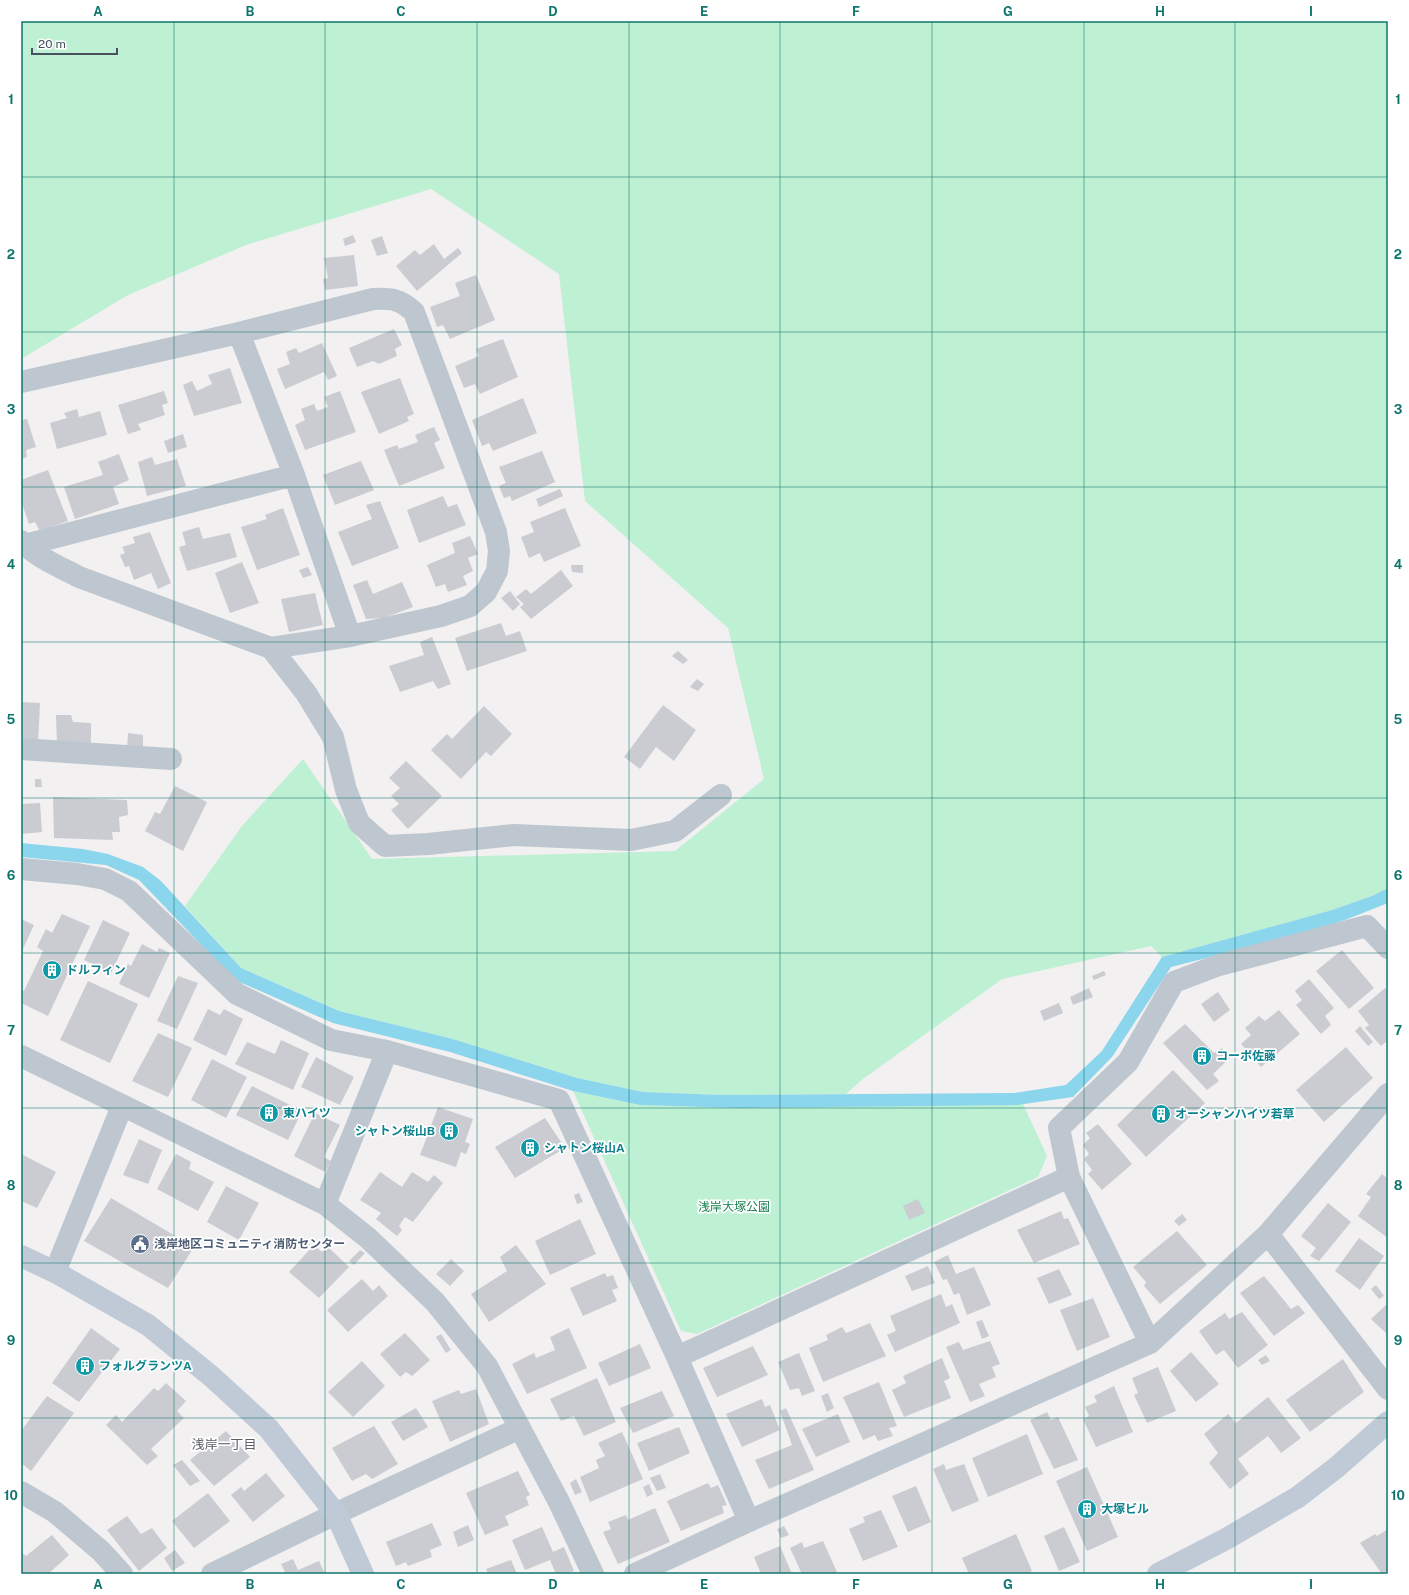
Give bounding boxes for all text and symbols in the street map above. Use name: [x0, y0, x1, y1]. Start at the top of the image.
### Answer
text: A: [93, 4, 103, 19]
text: B: [246, 4, 255, 19]
text: C: [396, 4, 406, 19]
text: D: [548, 4, 558, 19]
text: E: [700, 4, 708, 19]
text: F: [852, 4, 860, 19]
text: G: [1003, 4, 1013, 19]
text: H: [1155, 4, 1165, 19]
text: I: [1309, 4, 1313, 19]
scale bar: [32, 30, 117, 56]
text: 20 m: [38, 37, 66, 51]
text: 1: [8, 92, 14, 107]
text: 1: [1395, 92, 1401, 107]
text: 2: [7, 247, 15, 262]
text: 2: [1394, 247, 1402, 262]
text: 3: [7, 402, 16, 417]
text: 3: [1394, 402, 1403, 417]
text: 4: [7, 557, 16, 572]
text: 4: [1394, 557, 1403, 572]
text: 5: [7, 712, 16, 727]
text: 5: [1394, 712, 1403, 727]
text: 6: [7, 868, 16, 883]
text: 6: [1394, 868, 1403, 883]
building icon: ドルフィン: [41, 959, 63, 981]
place label: ドルフィン: [66, 963, 126, 977]
text: 7: [7, 1023, 15, 1038]
text: 7: [1394, 1023, 1402, 1038]
building icon: コーポ佐藤: [1191, 1045, 1213, 1067]
place label: コーポ佐藤: [1216, 1049, 1276, 1063]
building icon: 東ハイツ: [258, 1102, 280, 1124]
building icon: オーシャンハイツ若草: [1150, 1103, 1172, 1125]
place label: 東ハイツ: [283, 1106, 331, 1120]
place label: オーシャンハイツ若草: [1175, 1107, 1295, 1121]
building icon: シャトン桜山B: [438, 1120, 460, 1142]
place label: シャトン桜山B: [355, 1124, 435, 1138]
building icon: シャトン桜山A: [519, 1137, 541, 1159]
place label: シャトン桜山A: [544, 1141, 625, 1155]
text: 8: [7, 1178, 16, 1193]
text: 8: [1394, 1178, 1403, 1193]
park label: 浅岸大塚公園: [698, 1200, 770, 1214]
public building icon: 浅岸地区コミュニティ消防センター: [129, 1233, 151, 1255]
place label: 浅岸地区コミュニティ消防センター: [154, 1237, 345, 1251]
text: 9: [7, 1333, 15, 1348]
text: 9: [1394, 1333, 1402, 1348]
building icon: フォルグランツA: [74, 1355, 96, 1377]
place label: フォルグランツA: [99, 1359, 192, 1373]
district label: 浅岸一丁目: [191, 1437, 257, 1452]
text: 10: [4, 1488, 18, 1503]
text: 10: [1391, 1488, 1405, 1503]
building icon: 大塚ビル: [1076, 1498, 1098, 1520]
place label: 大塚ビル: [1101, 1502, 1149, 1516]
text: A: [93, 1577, 103, 1592]
text: B: [246, 1577, 255, 1592]
text: C: [396, 1577, 406, 1592]
text: D: [548, 1577, 558, 1592]
text: E: [700, 1577, 708, 1592]
text: F: [852, 1577, 860, 1592]
text: G: [1003, 1577, 1013, 1592]
text: H: [1155, 1577, 1165, 1592]
text: I: [1309, 1577, 1313, 1592]

